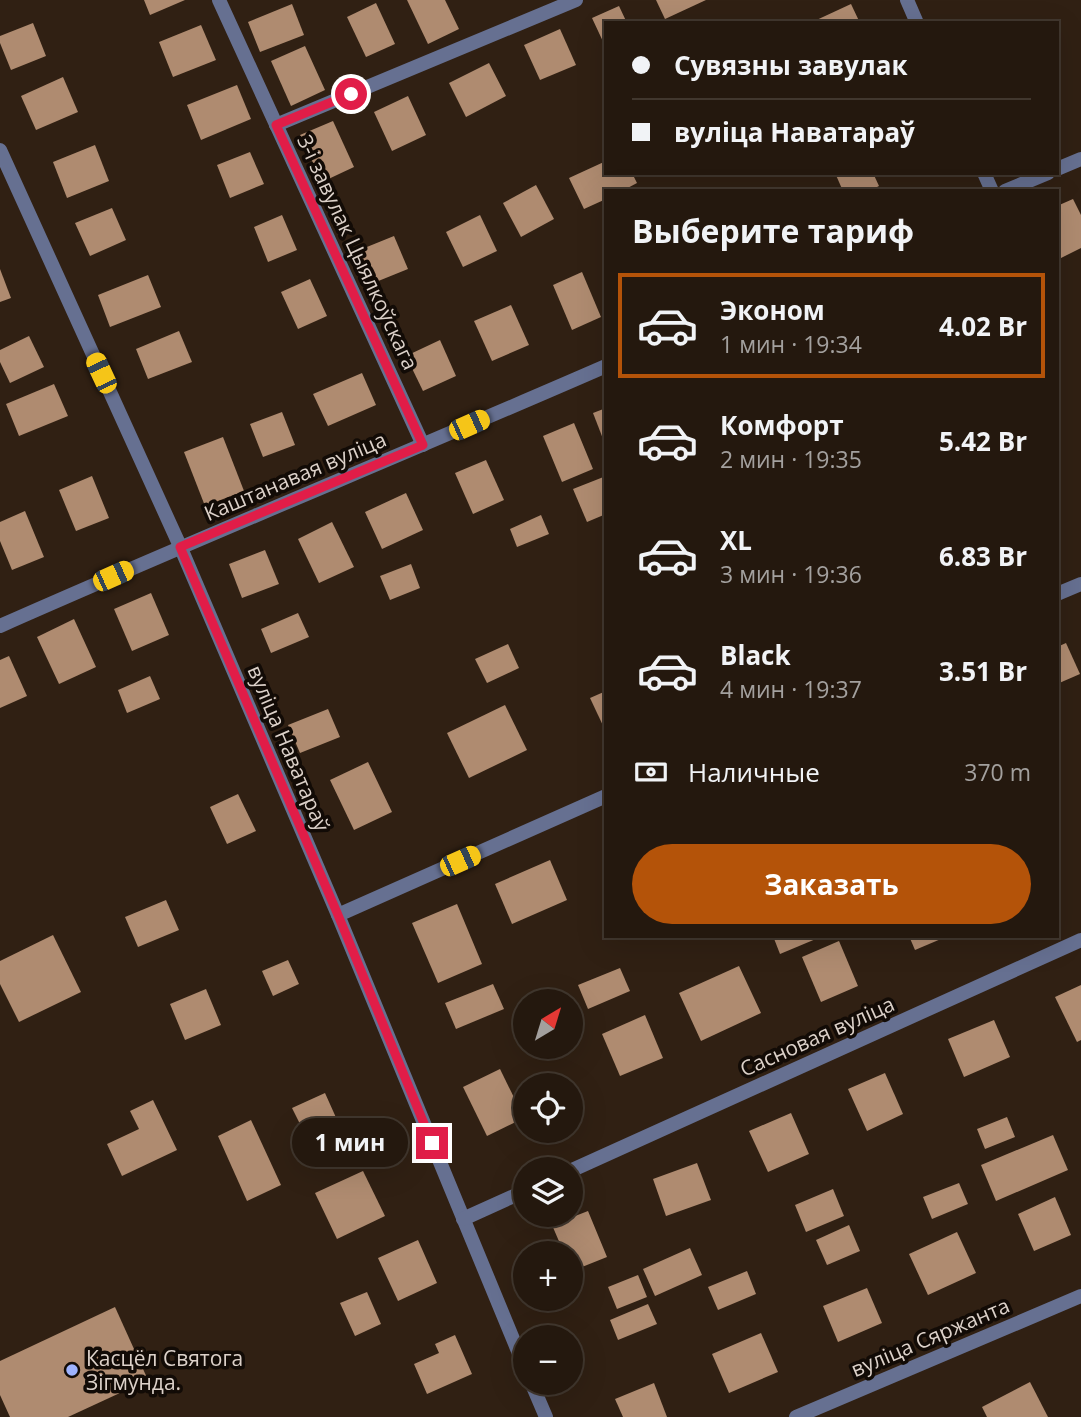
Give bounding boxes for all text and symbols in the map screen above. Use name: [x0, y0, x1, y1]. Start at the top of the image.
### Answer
text: Сувязны завулак: [674, 47, 907, 83]
route start: [335, 78, 367, 110]
text: вуліца Наватараў: [674, 114, 915, 150]
street label: 3-і завулак Цыялкоўскага: [291, 130, 425, 374]
text: Выберите тариф: [632, 209, 914, 252]
text: Эконом: [720, 292, 825, 328]
icon: car: [636, 294, 699, 357]
text: 4.02 Br: [939, 308, 1027, 344]
text: 1 мин · 19:34: [720, 328, 862, 360]
car: [83, 350, 120, 396]
car: [446, 407, 493, 443]
text: Комфорт: [720, 407, 844, 443]
icon: car: [636, 409, 699, 472]
text: 5.42 Br: [939, 423, 1027, 459]
street label: Каштанавая вуліца: [200, 425, 390, 527]
text: 2 мин · 19:35: [720, 443, 862, 475]
text: XL: [720, 522, 752, 558]
icon: car: [636, 524, 699, 587]
text: 6.83 Br: [939, 538, 1027, 574]
car: [90, 558, 137, 594]
text: 3 мин · 19:36: [720, 558, 862, 590]
text: Black: [720, 637, 791, 673]
icon: car: [636, 639, 699, 702]
text: 3.51 Br: [939, 653, 1027, 689]
street label: вуліца Наватараў: [241, 661, 337, 836]
text: 4 мин · 19:37: [720, 673, 862, 705]
icon: cash: [632, 753, 670, 791]
text: Наличные: [688, 754, 820, 790]
text: 370 m: [964, 756, 1031, 788]
car: [437, 843, 484, 879]
button: Заказать: [632, 844, 1031, 924]
north arrow: [513, 989, 583, 1059]
map controls: [513, 989, 583, 1395]
street label: Сасновая вуліца: [735, 989, 899, 1083]
button: locate: [513, 1073, 583, 1143]
callout: 1 мин: [292, 1118, 408, 1168]
text: 1 мин: [315, 1126, 385, 1158]
route end: [416, 1127, 448, 1159]
button: layers: [513, 1157, 583, 1227]
button: +: [513, 1241, 583, 1311]
street label: вуліца Сяржанта: [846, 1291, 1014, 1383]
button: −: [513, 1325, 583, 1395]
place label: Касцёл Святога Зігмунда.: [86, 1344, 243, 1396]
marker: Касцёл Святога Зігмунда.: [64, 1362, 80, 1378]

